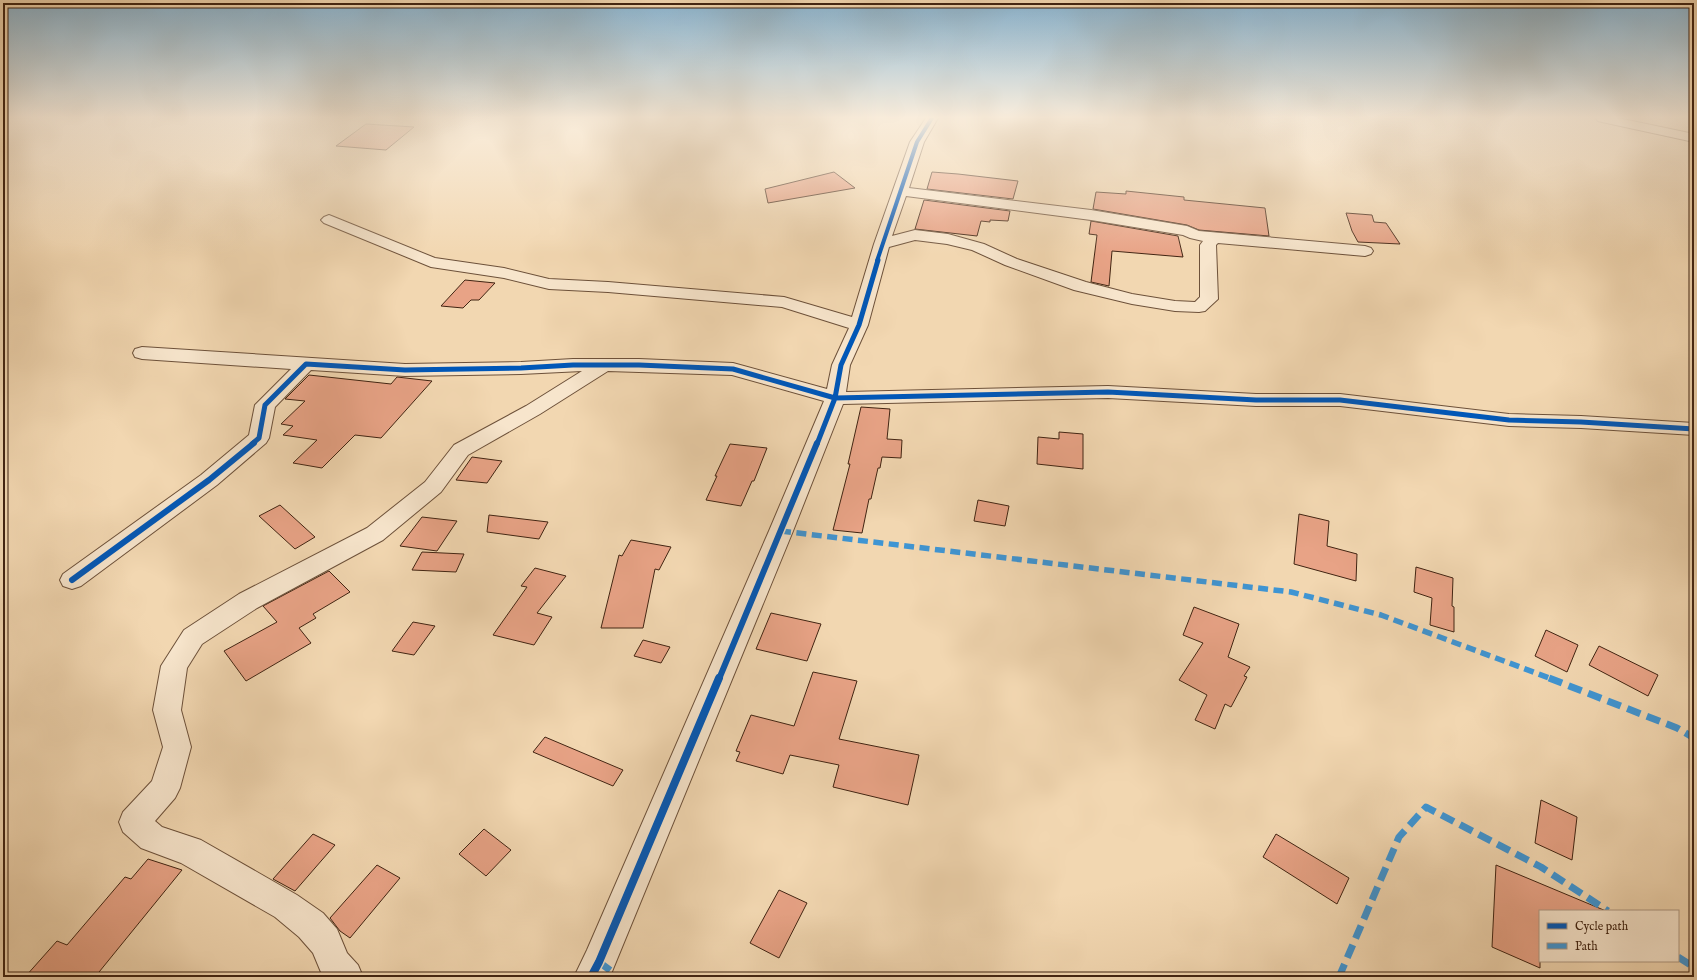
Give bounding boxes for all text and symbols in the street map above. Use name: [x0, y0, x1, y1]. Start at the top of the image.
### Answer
legend: [1539, 910, 1679, 962]
text: Cycle path: [1575, 919, 1629, 935]
text: Path: [1575, 939, 1598, 954]

